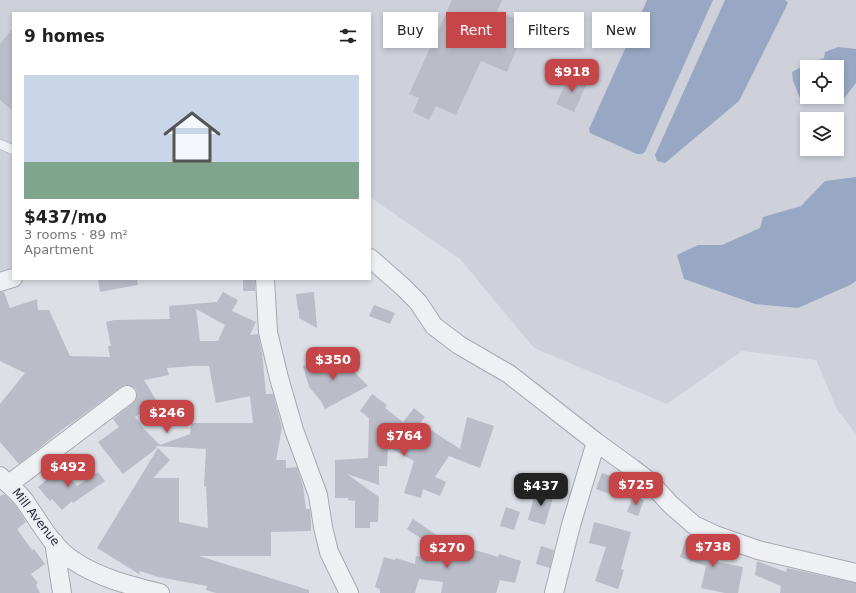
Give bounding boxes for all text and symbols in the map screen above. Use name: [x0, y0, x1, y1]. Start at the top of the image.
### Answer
chip: Buy: [383, 12, 438, 48]
chip: Rent: [446, 12, 506, 48]
chip: Filters: [514, 12, 584, 48]
chip: New: [592, 12, 650, 48]
icon: filters: [337, 25, 359, 47]
text: 9 homes: [24, 26, 105, 46]
pin: $918: [548, 59, 596, 93]
map controls: [800, 60, 844, 156]
button: locate: [800, 60, 844, 104]
text: $918: [554, 64, 590, 79]
icon: home: [156, 101, 228, 173]
button: layers: [800, 112, 844, 156]
text: $437/mo: [24, 207, 107, 227]
text: 3 rooms · 89 m²: [24, 227, 128, 242]
text: Apartment: [24, 242, 94, 257]
pin: $350: [309, 347, 357, 381]
text: $350: [315, 352, 351, 367]
pin: $246: [143, 400, 191, 434]
text: $246: [149, 405, 185, 420]
pin: $764: [380, 423, 428, 457]
text: $764: [386, 428, 422, 443]
pin: $492: [44, 454, 92, 488]
text: $492: [50, 459, 86, 474]
pin: $725: [612, 472, 660, 506]
pin: $437: [517, 473, 565, 507]
text: $725: [618, 477, 654, 492]
text: $437: [523, 478, 559, 493]
street label: Mill Avenue: [9, 486, 63, 548]
pin: $738: [689, 534, 737, 568]
pin: $270: [423, 535, 471, 569]
text: $738: [695, 539, 731, 554]
text: $270: [429, 540, 465, 555]

